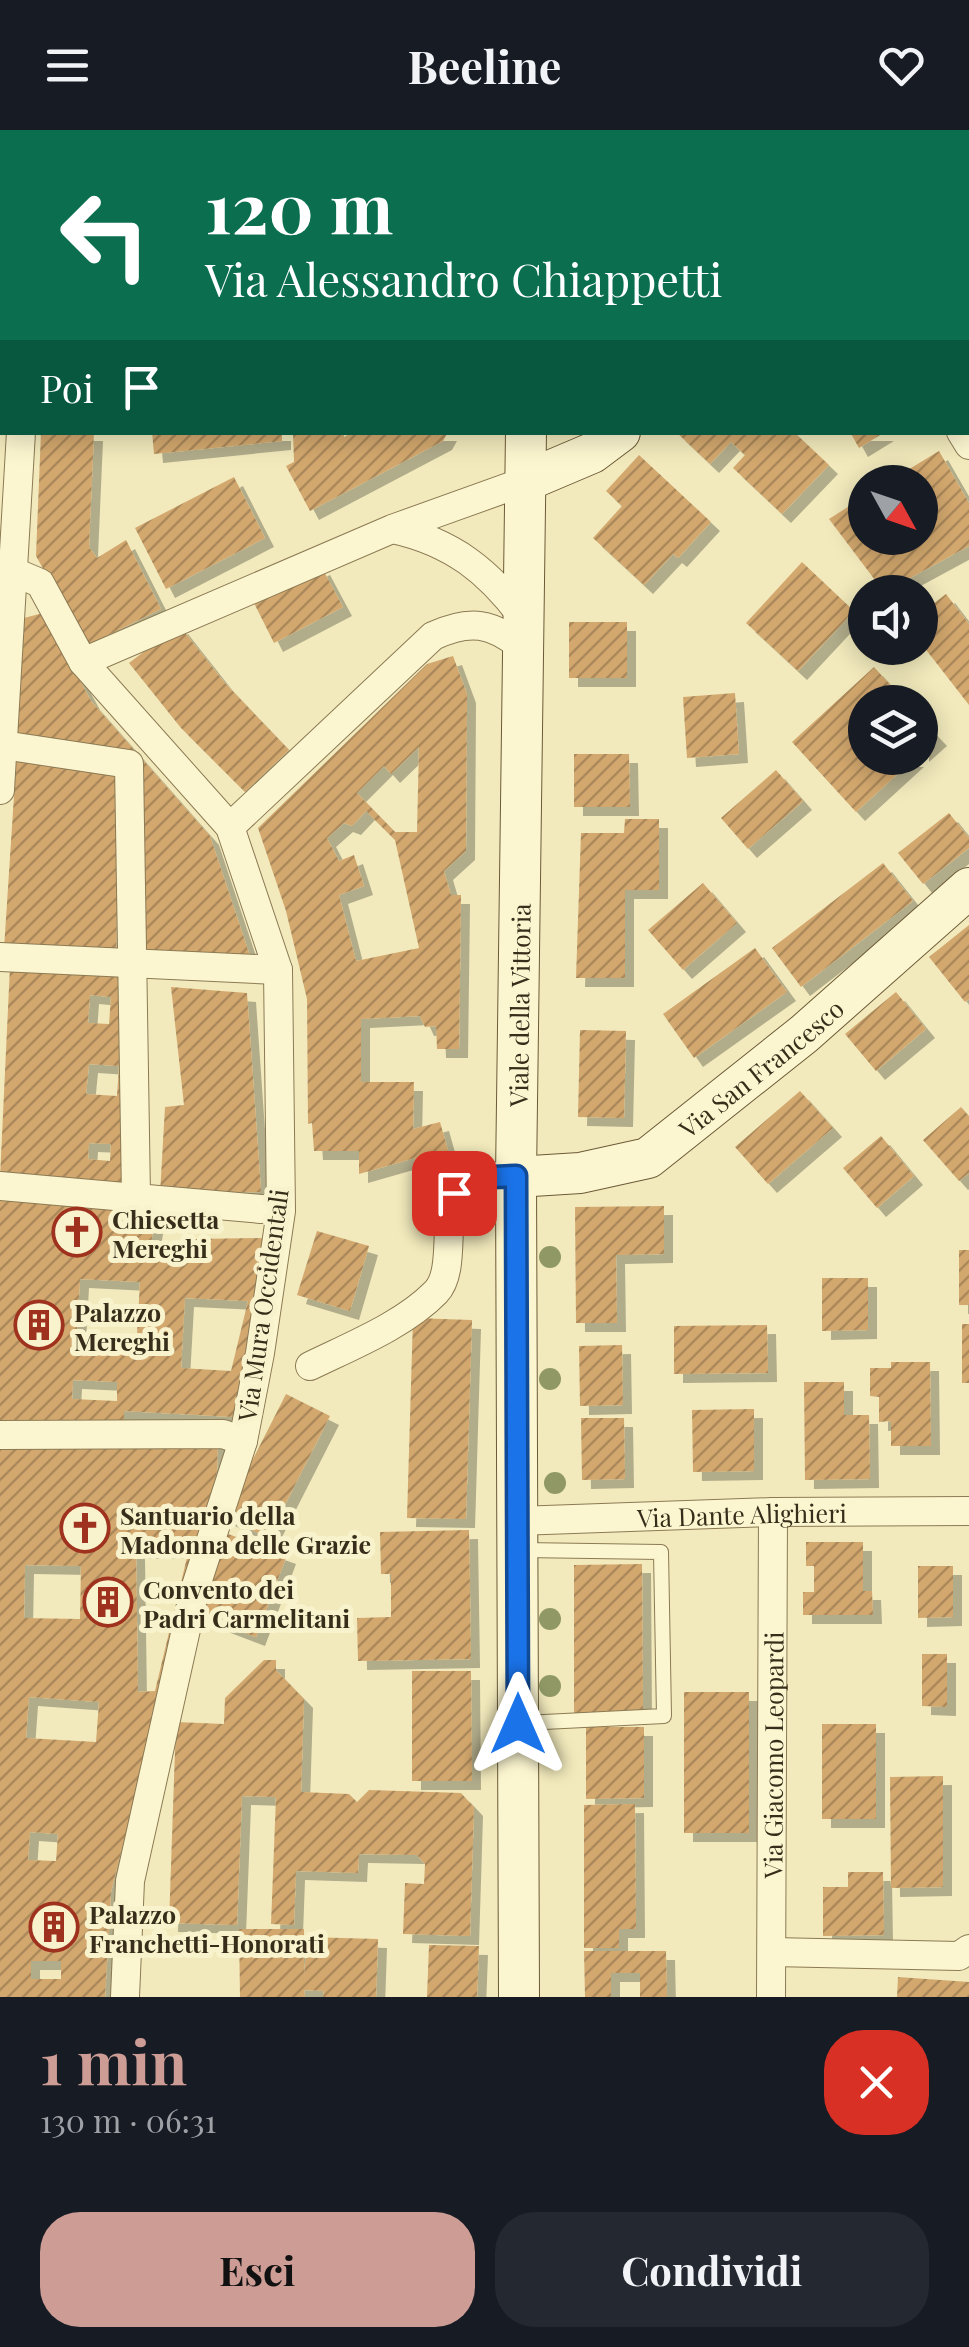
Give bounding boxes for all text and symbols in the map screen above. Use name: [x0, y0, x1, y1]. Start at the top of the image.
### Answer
text: Beeline: [407, 35, 562, 95]
icon: menu: [40, 38, 95, 93]
icon: heart: [874, 38, 929, 93]
text: 120 m: [205, 158, 393, 252]
icon: left: [40, 170, 170, 300]
text: Via Alessandro Chiappetti: [205, 248, 722, 308]
icon: arrive: [114, 360, 169, 415]
text: Poi: [40, 362, 94, 413]
north arrow: [848, 465, 938, 555]
map controls: [848, 465, 938, 775]
button: sound: [848, 575, 938, 665]
button: layers: [848, 685, 938, 775]
street label: Viale della Vittoria: [500, 903, 536, 1108]
street label: Via San Francesco: [671, 991, 850, 1145]
pin: [412, 1151, 497, 1236]
icon: arrive: [427, 1166, 482, 1221]
street label: Via Mura Occidentali: [229, 1187, 295, 1424]
place label: Chiesetta Mereghi: [112, 1202, 219, 1264]
church icon: Chiesetta Mereghi: [51, 1206, 103, 1258]
place label: Palazzo Mereghi: [74, 1295, 170, 1357]
building icon: Palazzo Mereghi: [13, 1299, 65, 1351]
street label: Via Dante Alighieri: [636, 1495, 847, 1533]
place label: Santuario della Madonna delle Grazie: [120, 1498, 371, 1560]
church icon: Santuario della Madonna delle Grazie: [59, 1502, 111, 1554]
place label: Convento dei Padri Carmelitani: [143, 1572, 350, 1634]
building icon: Convento dei Padri Carmelitani: [82, 1576, 134, 1628]
street label: Via Giacomo Leopardi: [755, 1632, 789, 1879]
position arrow: [466, 1672, 570, 1776]
place label: Palazzo Franchetti-Honorati: [89, 1897, 325, 1959]
building icon: Palazzo Franchetti-Honorati: [28, 1901, 80, 1953]
text: 1 min: [40, 2020, 187, 2100]
button: close: [824, 2030, 929, 2135]
text: 130 m · 06:31: [40, 2098, 216, 2141]
button: Esci: [40, 2212, 475, 2327]
button: Condividi: [495, 2212, 929, 2327]

